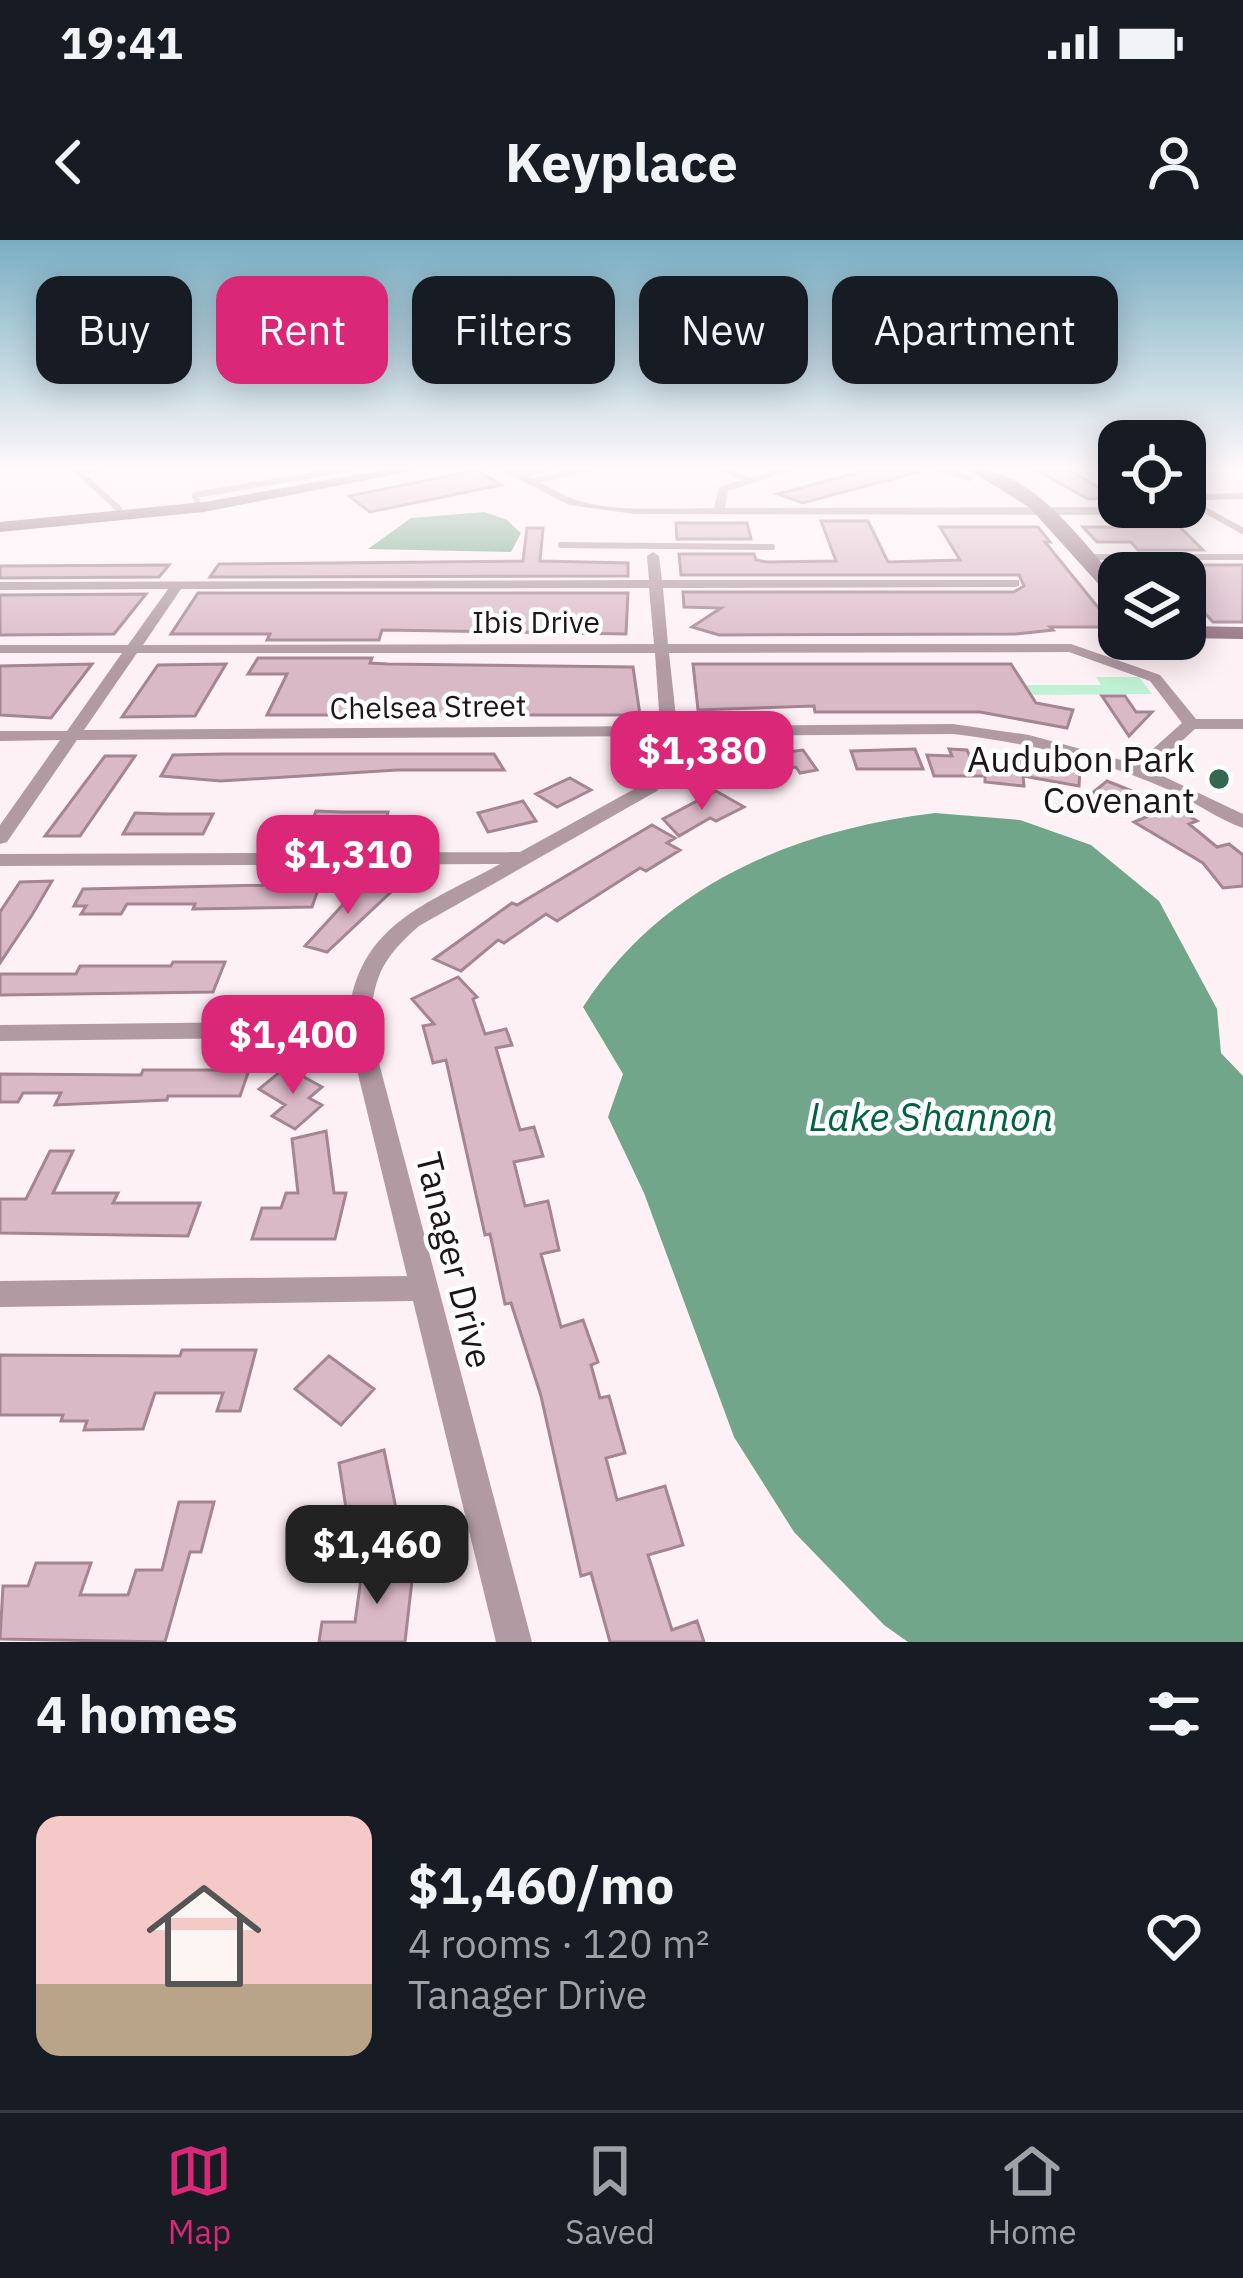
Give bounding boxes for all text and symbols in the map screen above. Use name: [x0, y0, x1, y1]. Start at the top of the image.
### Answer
text: 19:41: [60, 13, 183, 71]
text: Keyplace: [505, 127, 738, 197]
icon: back: [36, 129, 102, 195]
icon: person: [1141, 129, 1207, 195]
chip: Buy: [36, 276, 192, 384]
chip: Rent: [216, 276, 388, 384]
chip: Filters: [412, 276, 615, 384]
chip: New: [639, 276, 808, 384]
chip: Apartment: [832, 276, 1118, 384]
map controls: [1098, 420, 1206, 660]
button: locate: [1098, 420, 1206, 528]
button: layers: [1098, 552, 1206, 660]
street label: Ibis Drive: [472, 602, 600, 641]
street label: Chelsea Street: [329, 685, 527, 727]
pin: $1,380: [604, 711, 800, 813]
text: $1,380: [637, 724, 767, 775]
place label: Audubon Park Covenant: [967, 735, 1195, 823]
marker: Audubon Park Covenant: [1206, 766, 1232, 792]
pin: $1,310: [250, 815, 446, 917]
text: $1,310: [283, 828, 413, 879]
pin: $1,400: [195, 995, 391, 1097]
text: $1,400: [228, 1008, 358, 1059]
water label: Lake Shannon: [809, 1091, 1053, 1142]
street label: Tanager Drive: [405, 1147, 505, 1373]
pin: $1,460: [279, 1505, 475, 1607]
text: $1,460: [312, 1518, 442, 1569]
text: 4 homes: [36, 1681, 238, 1747]
icon: filters: [1141, 1681, 1207, 1747]
text: $1,460/mo: [408, 1852, 674, 1918]
icon: home: [132, 1864, 276, 2008]
icon: heart: [1141, 1903, 1207, 1969]
text: 4 rooms · 120 m²: [408, 1918, 710, 1969]
text: Tanager Drive: [408, 1969, 647, 2020]
tab: Map: [166, 2138, 232, 2253]
tab: Saved: [565, 2138, 655, 2253]
tab: Home: [988, 2138, 1077, 2253]

